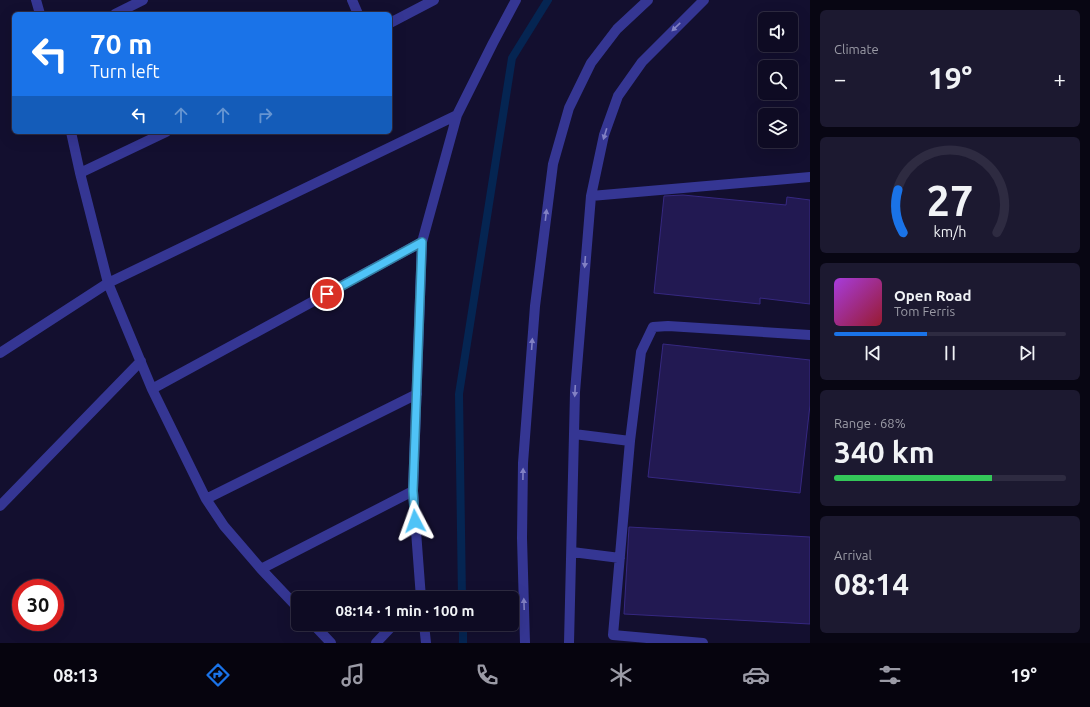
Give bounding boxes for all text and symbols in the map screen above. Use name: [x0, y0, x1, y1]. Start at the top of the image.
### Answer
map controls: [758, 12, 798, 148]
button: sound: [758, 12, 798, 52]
one-way arrow: [671, 22, 681, 32]
icon: left: [24, 28, 76, 80]
text: 70 m: [90, 28, 152, 59]
text: Climate: [834, 42, 879, 56]
button: search: [758, 60, 798, 100]
text: Turn left: [90, 61, 160, 81]
text: 19°: [928, 61, 972, 95]
text: −: [834, 66, 846, 91]
text: +: [1054, 66, 1066, 91]
icon: left: [128, 104, 150, 126]
icon: ahead: [170, 104, 192, 126]
icon: ahead: [212, 104, 234, 126]
icon: right: [254, 104, 276, 126]
button: layers: [758, 108, 798, 148]
one-way arrow: [602, 128, 608, 140]
text: 27: [927, 177, 973, 224]
one-way arrow: [543, 209, 550, 221]
text: km/h: [934, 223, 966, 239]
one-way arrow: [582, 256, 589, 268]
pin: [310, 277, 344, 311]
icon: arrive: [316, 283, 338, 305]
text: Open Road: [894, 287, 971, 304]
text: Tom Ferris: [894, 304, 955, 318]
one-way arrow: [528, 338, 535, 350]
icon: previous: [862, 342, 884, 364]
icon: pause: [939, 342, 961, 364]
icon: next: [1016, 342, 1038, 364]
one-way arrow: [572, 385, 579, 397]
text: Range · 68%: [834, 416, 906, 430]
text: 340 km: [834, 435, 935, 469]
one-way arrow: [520, 467, 526, 480]
position arrow: [394, 500, 436, 542]
text: Arrival: [834, 548, 872, 562]
text: 08:14: [834, 567, 909, 601]
speed limit sign: 30: [12, 579, 64, 631]
one-way arrow: [521, 597, 527, 610]
text: 08:14 · 1 min · 100 m: [336, 602, 474, 619]
icon: directions: [204, 661, 232, 689]
icon: music: [339, 661, 367, 689]
icon: phone: [473, 661, 501, 689]
icon: climate: [607, 661, 635, 689]
icon: car: [742, 661, 770, 689]
icon: filters: [876, 661, 904, 689]
text: 08:13: [53, 665, 98, 685]
text: 19°: [1010, 665, 1037, 685]

